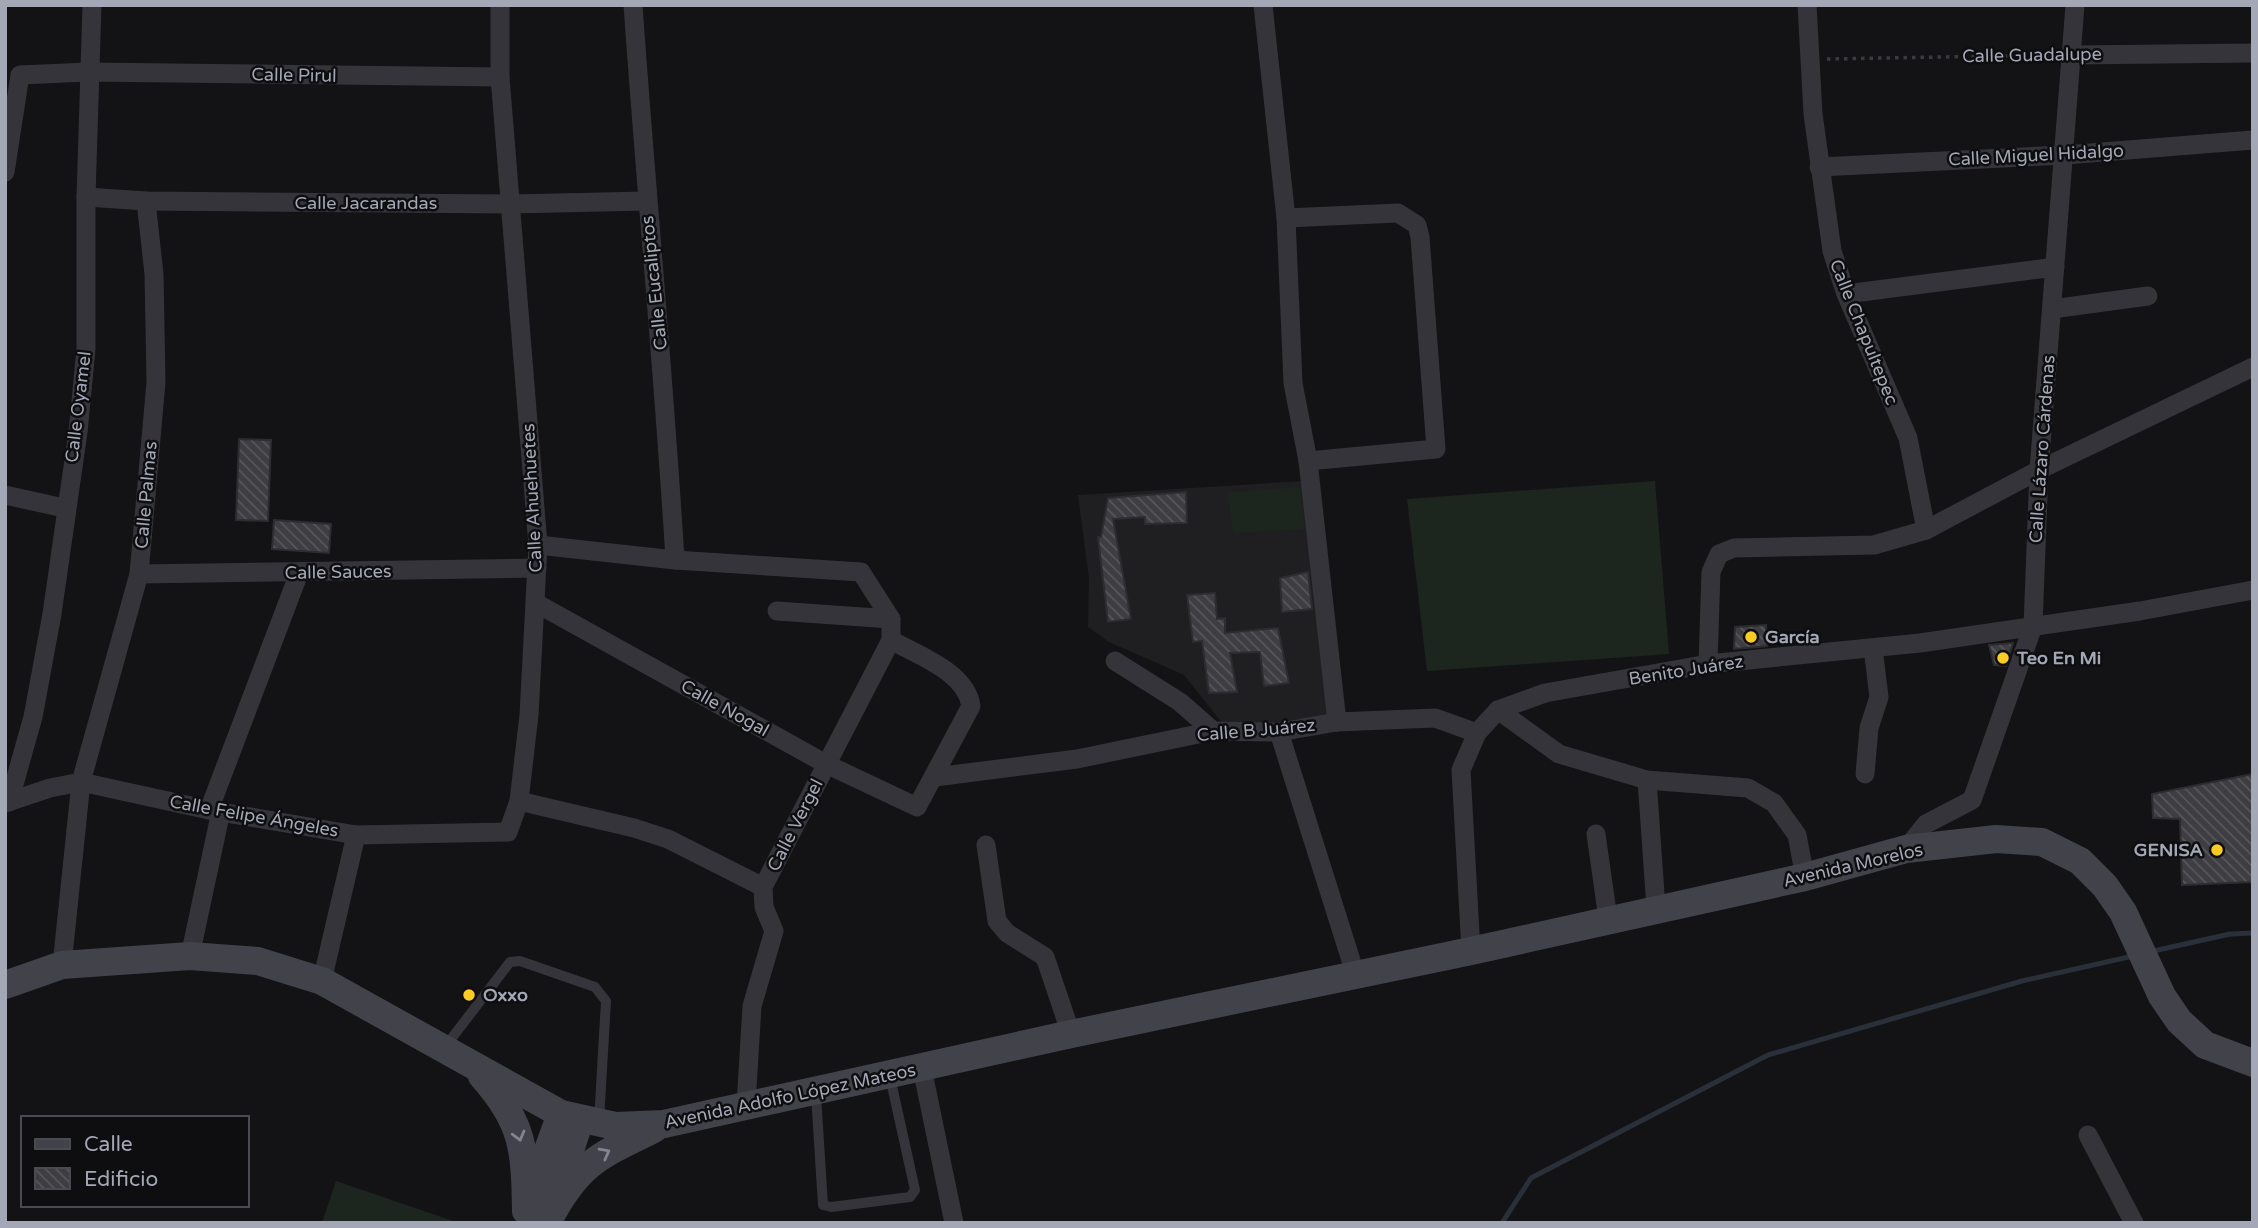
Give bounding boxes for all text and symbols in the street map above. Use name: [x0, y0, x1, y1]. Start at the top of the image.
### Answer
street label: Calle Guadalupe: [1962, 43, 2102, 67]
street label: Calle Pirul: [251, 63, 337, 87]
street label: Calle Miguel Hidalgo: [1948, 139, 2124, 171]
street label: Calle Jacarandas: [295, 192, 437, 214]
street label: Calle Eucaliptos: [636, 215, 672, 351]
street label: Calle Chapultepec: [1825, 256, 1903, 408]
street label: Calle Oyamel: [60, 350, 96, 464]
street label: Calle Lázaro Cárdenas: [2024, 354, 2060, 544]
street label: Calle Ahuehuetes: [517, 423, 547, 573]
street label: Calle Palmas: [130, 440, 162, 550]
street label: Calle Sauces: [284, 560, 392, 584]
place label: García: [1765, 626, 1820, 648]
marker: García: [1743, 629, 1759, 645]
place label: Teo En Mi: [2016, 647, 2101, 669]
street label: Benito Juárez: [1627, 650, 1745, 690]
marker: Teo En Mi: [1995, 650, 2011, 666]
street label: Calle Nogal: [677, 675, 773, 741]
street label: Calle B Juárez: [1196, 714, 1316, 746]
street label: Calle Vergel: [762, 775, 828, 875]
street label: Calle Felipe Ángeles: [168, 790, 340, 842]
street label: Avenida Morelos: [1781, 838, 1925, 892]
place label: GENISA: [2134, 839, 2203, 861]
marker: GENISA: [2209, 842, 2225, 858]
place label: Oxxo: [483, 984, 528, 1006]
marker: Oxxo: [461, 987, 477, 1003]
street label: Avenida Adolfo López Mateos: [662, 1059, 918, 1133]
legend: [21, 1116, 248, 1207]
one-way arrow: [511, 1130, 526, 1142]
text: Calle: [84, 1132, 133, 1157]
one-way arrow: [598, 1148, 610, 1161]
text: Edificio: [84, 1167, 158, 1192]

